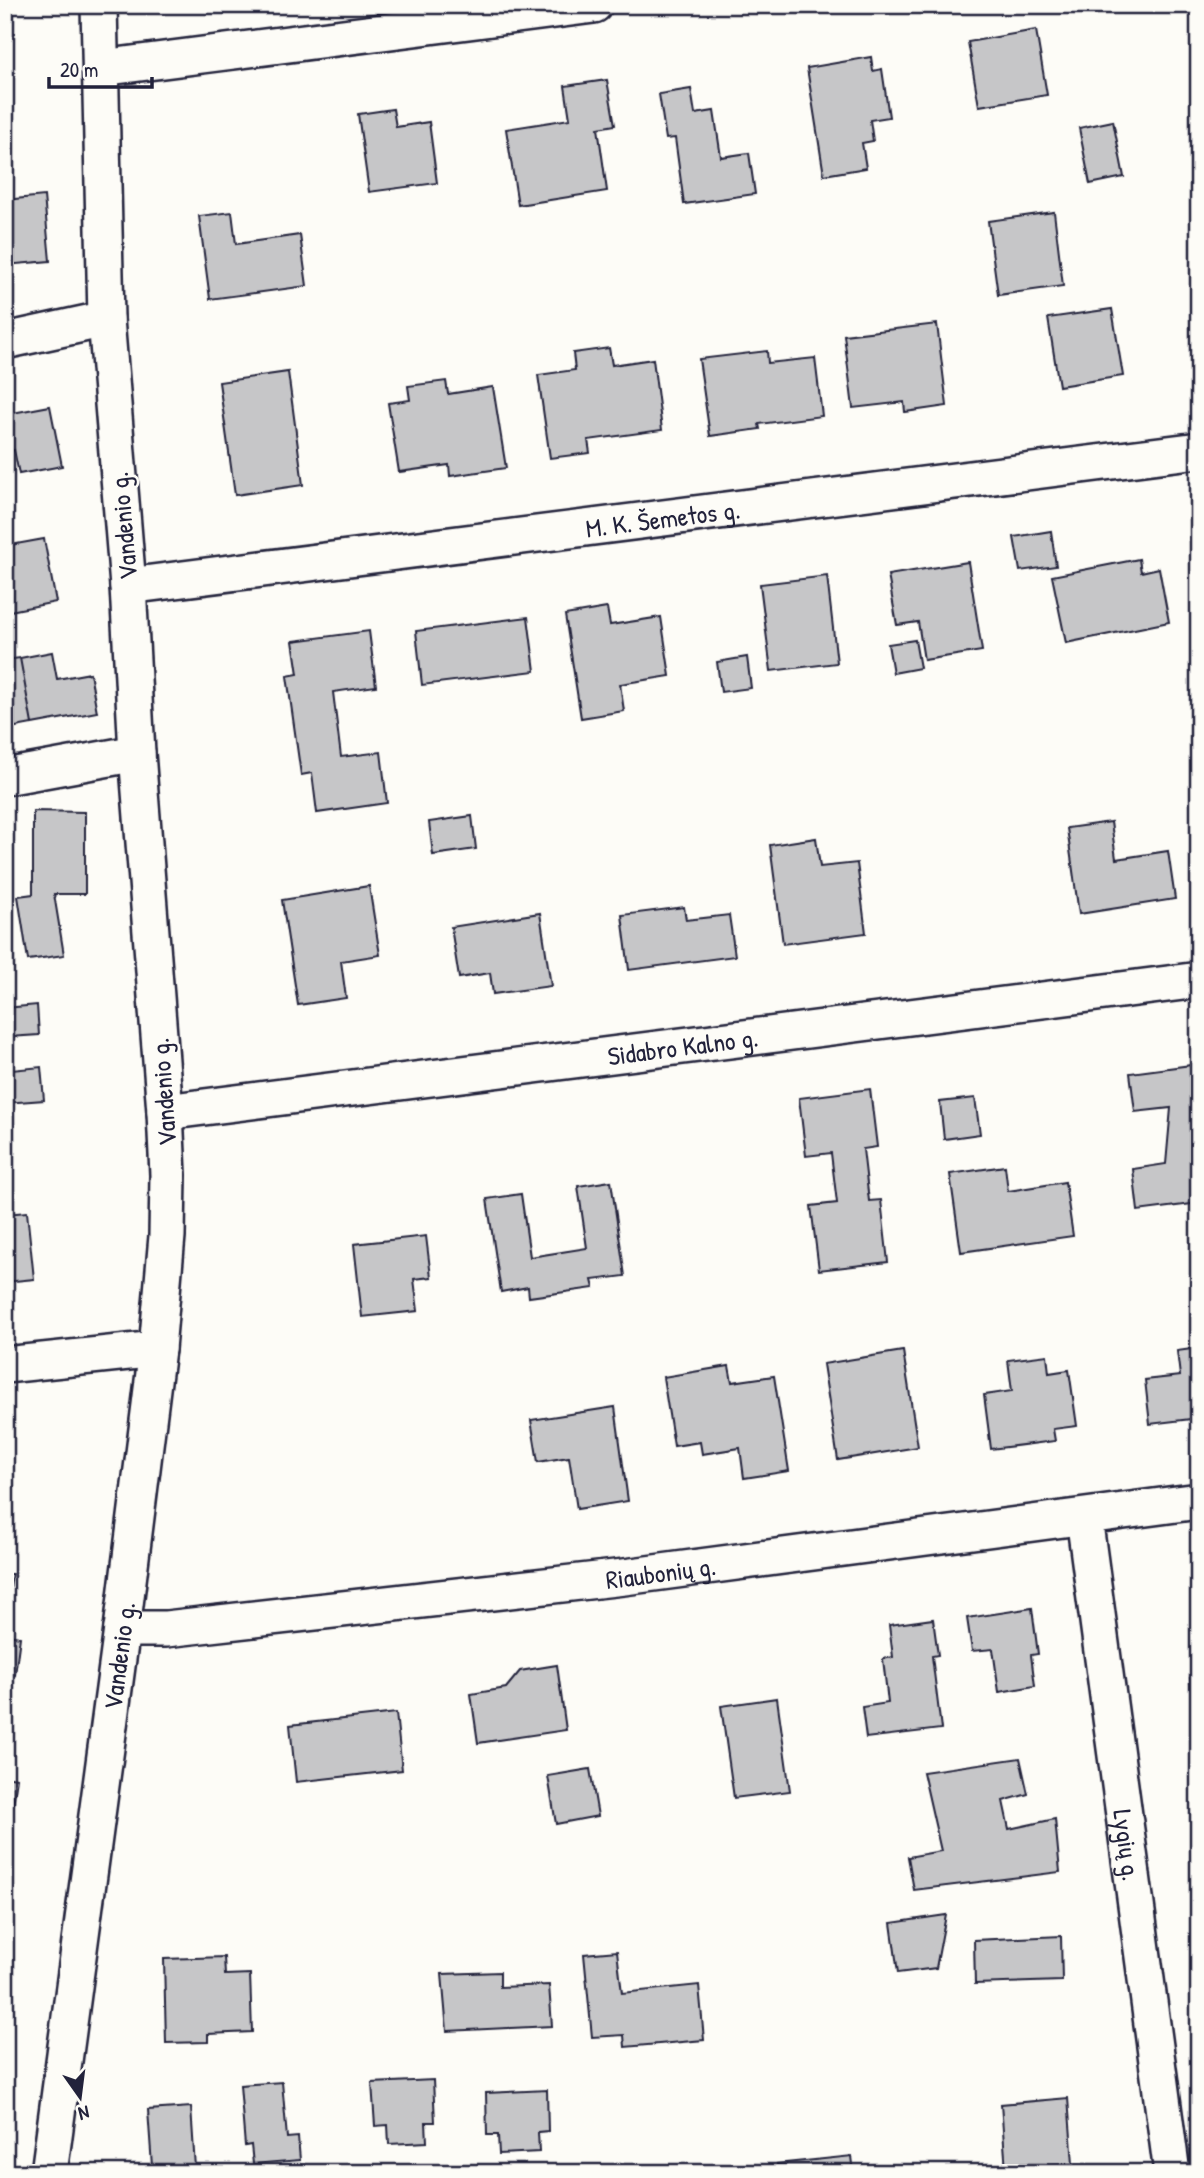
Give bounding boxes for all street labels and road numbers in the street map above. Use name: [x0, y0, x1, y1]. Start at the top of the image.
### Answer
street label: Vandenio g.: [101, 471, 145, 581]
street label: M. K. Šemetos g.: [584, 491, 742, 545]
street label: Sidabro Kalno g.: [605, 1019, 760, 1073]
street label: Vandenio g.: [142, 1037, 184, 1147]
street label: Riaubonių g.: [604, 1548, 718, 1596]
street label: Vandenio g.: [94, 1600, 143, 1712]
street label: Lygių g.: [1106, 1807, 1150, 1883]

